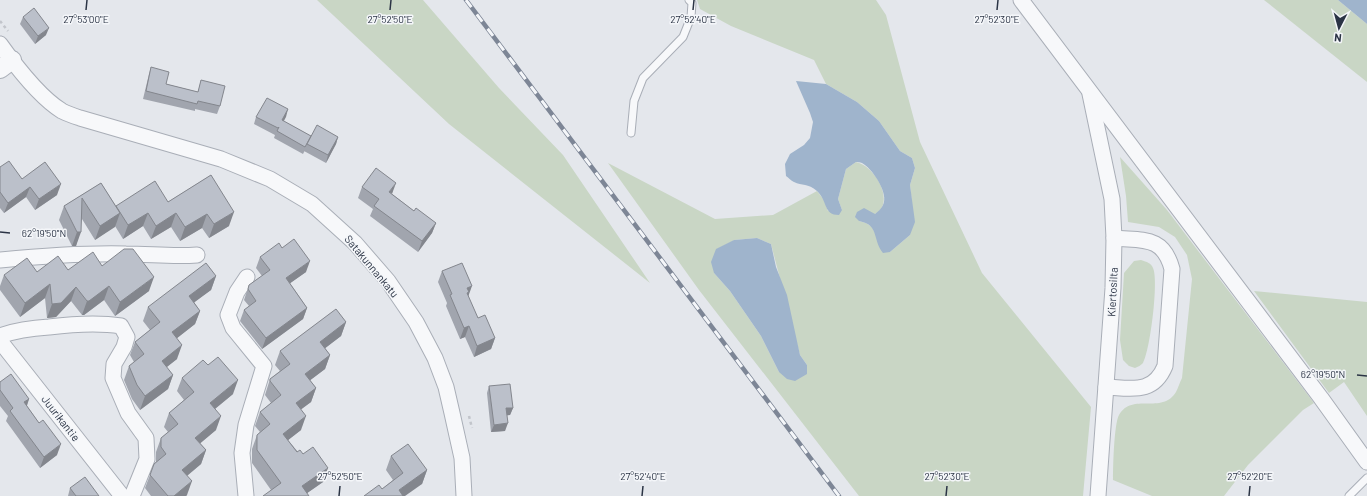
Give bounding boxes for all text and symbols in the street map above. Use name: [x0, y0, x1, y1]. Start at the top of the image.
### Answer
north arrow: [1319, 8, 1359, 48]
text: 27°53'00"E: [63, 13, 109, 25]
text: 27°52'50"E: [367, 13, 413, 25]
text: 27°52'40"E: [670, 13, 716, 25]
text: 27°52'30"E: [974, 13, 1020, 25]
text: N: [1334, 32, 1342, 45]
text: 62°19'50"N: [22, 227, 66, 239]
street label: Satakunnankatu: [342, 232, 402, 300]
street label: Kiertosilta: [1104, 267, 1120, 317]
text: 62°19'50"N: [1301, 368, 1345, 380]
street label: Juurikantie: [39, 392, 83, 444]
text: 27°52'50"E: [317, 470, 363, 482]
text: 27°52'40"E: [620, 470, 666, 482]
text: 27°52'30"E: [924, 470, 970, 482]
text: 27°52'20"E: [1227, 470, 1273, 482]

